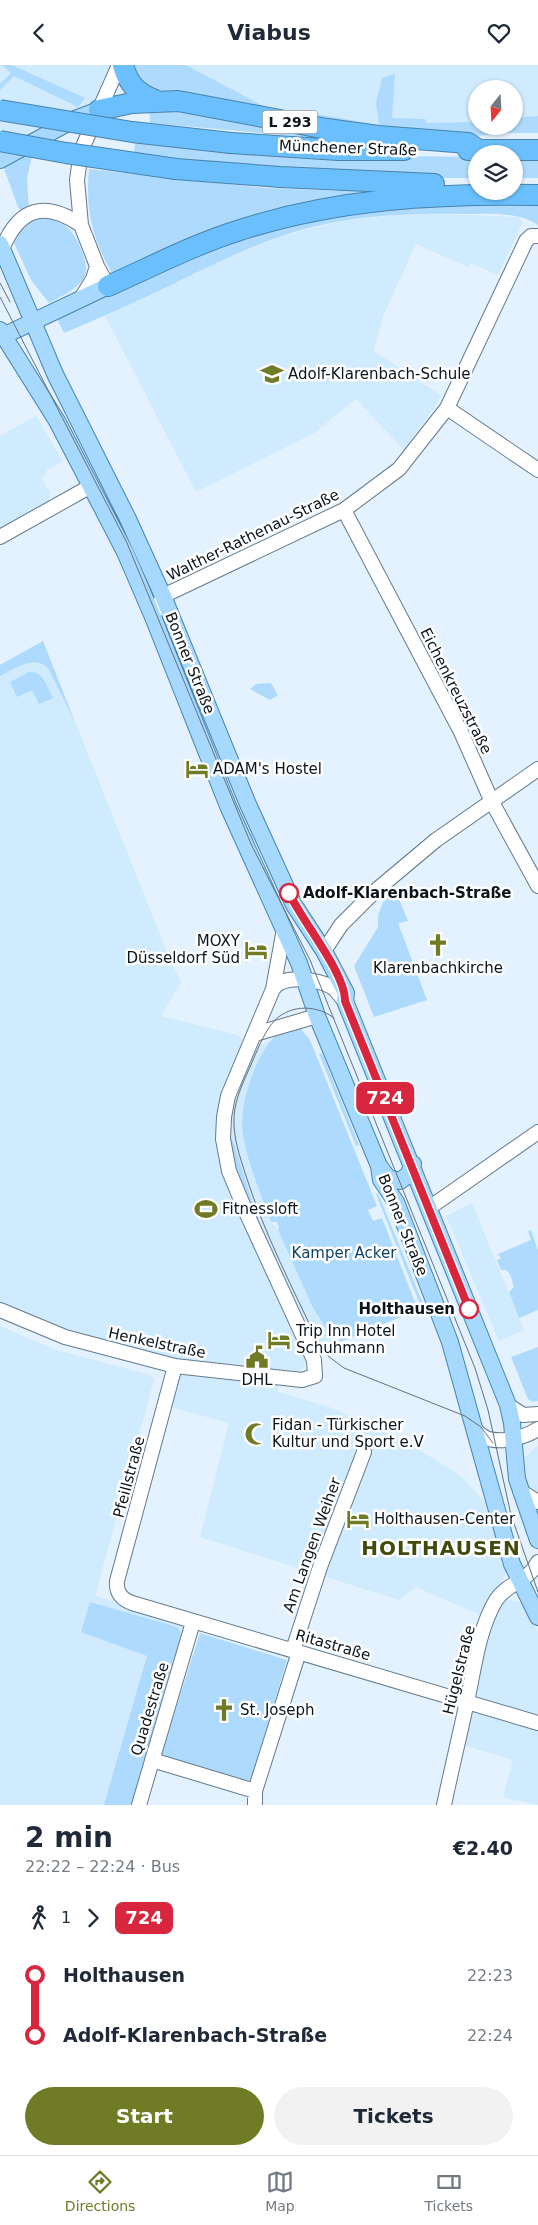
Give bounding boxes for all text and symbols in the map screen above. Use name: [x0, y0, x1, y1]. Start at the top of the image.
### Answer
icon: back: [25, 19, 53, 47]
icon: heart: [485, 19, 513, 47]
text: Viabus: [227, 20, 311, 45]
north arrow: [468, 80, 522, 135]
map controls: [468, 80, 523, 200]
road number: L 293: [262, 111, 318, 133]
street label: Münchener Straße: [279, 137, 417, 159]
button: layers: [468, 145, 523, 200]
school or university icon: Adolf-Klarenbach-Schule: [259, 361, 285, 387]
place label: Adolf-Klarenbach-Schule: [288, 365, 471, 383]
street label: Walther-Rathenau-Straße: [164, 485, 342, 585]
street label: Bonner Straße: [161, 610, 219, 716]
street label: Eichenkreuzstraße: [416, 625, 496, 757]
hotel icon: ADAM's Hostel: [184, 756, 210, 782]
place label: ADAM's Hostel: [213, 760, 322, 778]
marker: Adolf-Klarenbach-Straße: [279, 883, 299, 903]
place label: Adolf-Klarenbach-Straße: [303, 884, 512, 902]
place label: MOXY Düsseldorf Süd: [126, 932, 241, 967]
church icon: Klarenbachkirche: [425, 932, 451, 958]
hotel icon: MOXY Düsseldorf Süd: [243, 937, 269, 963]
place label: Klarenbachkirche: [373, 959, 503, 977]
line badge: 724: [356, 1082, 414, 1114]
text: 724: [366, 1087, 404, 1108]
street label: Bonner Straße: [374, 1172, 432, 1278]
sports icon: Fitnessloft: [193, 1196, 219, 1222]
place label: Fitnessloft: [222, 1200, 298, 1218]
park label: Kamper Acker: [292, 1244, 397, 1262]
marker: Holthausen: [459, 1299, 479, 1319]
place label: Holthausen: [359, 1300, 455, 1318]
place label: Trip Inn Hotel Schuhmann: [295, 1322, 396, 1357]
street label: Henkelstraße: [107, 1324, 207, 1362]
hotel icon: Trip Inn Hotel Schuhmann: [266, 1327, 292, 1353]
public building icon: DHL: [244, 1344, 270, 1370]
place label: DHL: [241, 1371, 273, 1389]
place label: Fidan - Türkischer Kultur und Sport e.V: [272, 1416, 424, 1451]
mosque icon: Fidan - Türkischer Kultur und Sport e.V: [243, 1421, 269, 1447]
street label: Pfeillstraße: [109, 1434, 149, 1520]
street label: Am Langen Weiher: [279, 1474, 345, 1615]
hotel icon: Holthausen-Center: [345, 1506, 371, 1532]
place label: Holthausen-Center: [374, 1510, 516, 1528]
district label: HOLTHAUSEN: [361, 1536, 521, 1560]
street label: Hügelstraße: [439, 1623, 479, 1717]
street label: Ritastraße: [293, 1626, 373, 1664]
street label: Quadestraße: [127, 1660, 173, 1758]
church icon: St. Joseph: [211, 1697, 237, 1723]
place label: St. Joseph: [240, 1701, 315, 1719]
text: 2 min: [25, 1821, 113, 1854]
text: €2.40: [453, 1837, 513, 1859]
text: 22:22 – 22:24 · Bus: [25, 1857, 180, 1876]
icon: walk: [25, 1904, 53, 1932]
icon: forward: [79, 1904, 107, 1932]
text: 724: [125, 1907, 163, 1928]
text: 1: [61, 1908, 71, 1927]
text: Holthausen: [63, 1964, 185, 1986]
text: 22:23: [467, 1966, 513, 1985]
text: Adolf-Klarenbach-Straße: [63, 2024, 327, 2046]
text: 22:24: [467, 2026, 513, 2045]
button: Start: [25, 2087, 264, 2145]
button: Tickets: [274, 2087, 513, 2145]
tab: Directions: [65, 2168, 135, 2214]
tab: Map: [265, 2168, 295, 2214]
tab: Tickets: [424, 2168, 473, 2214]

